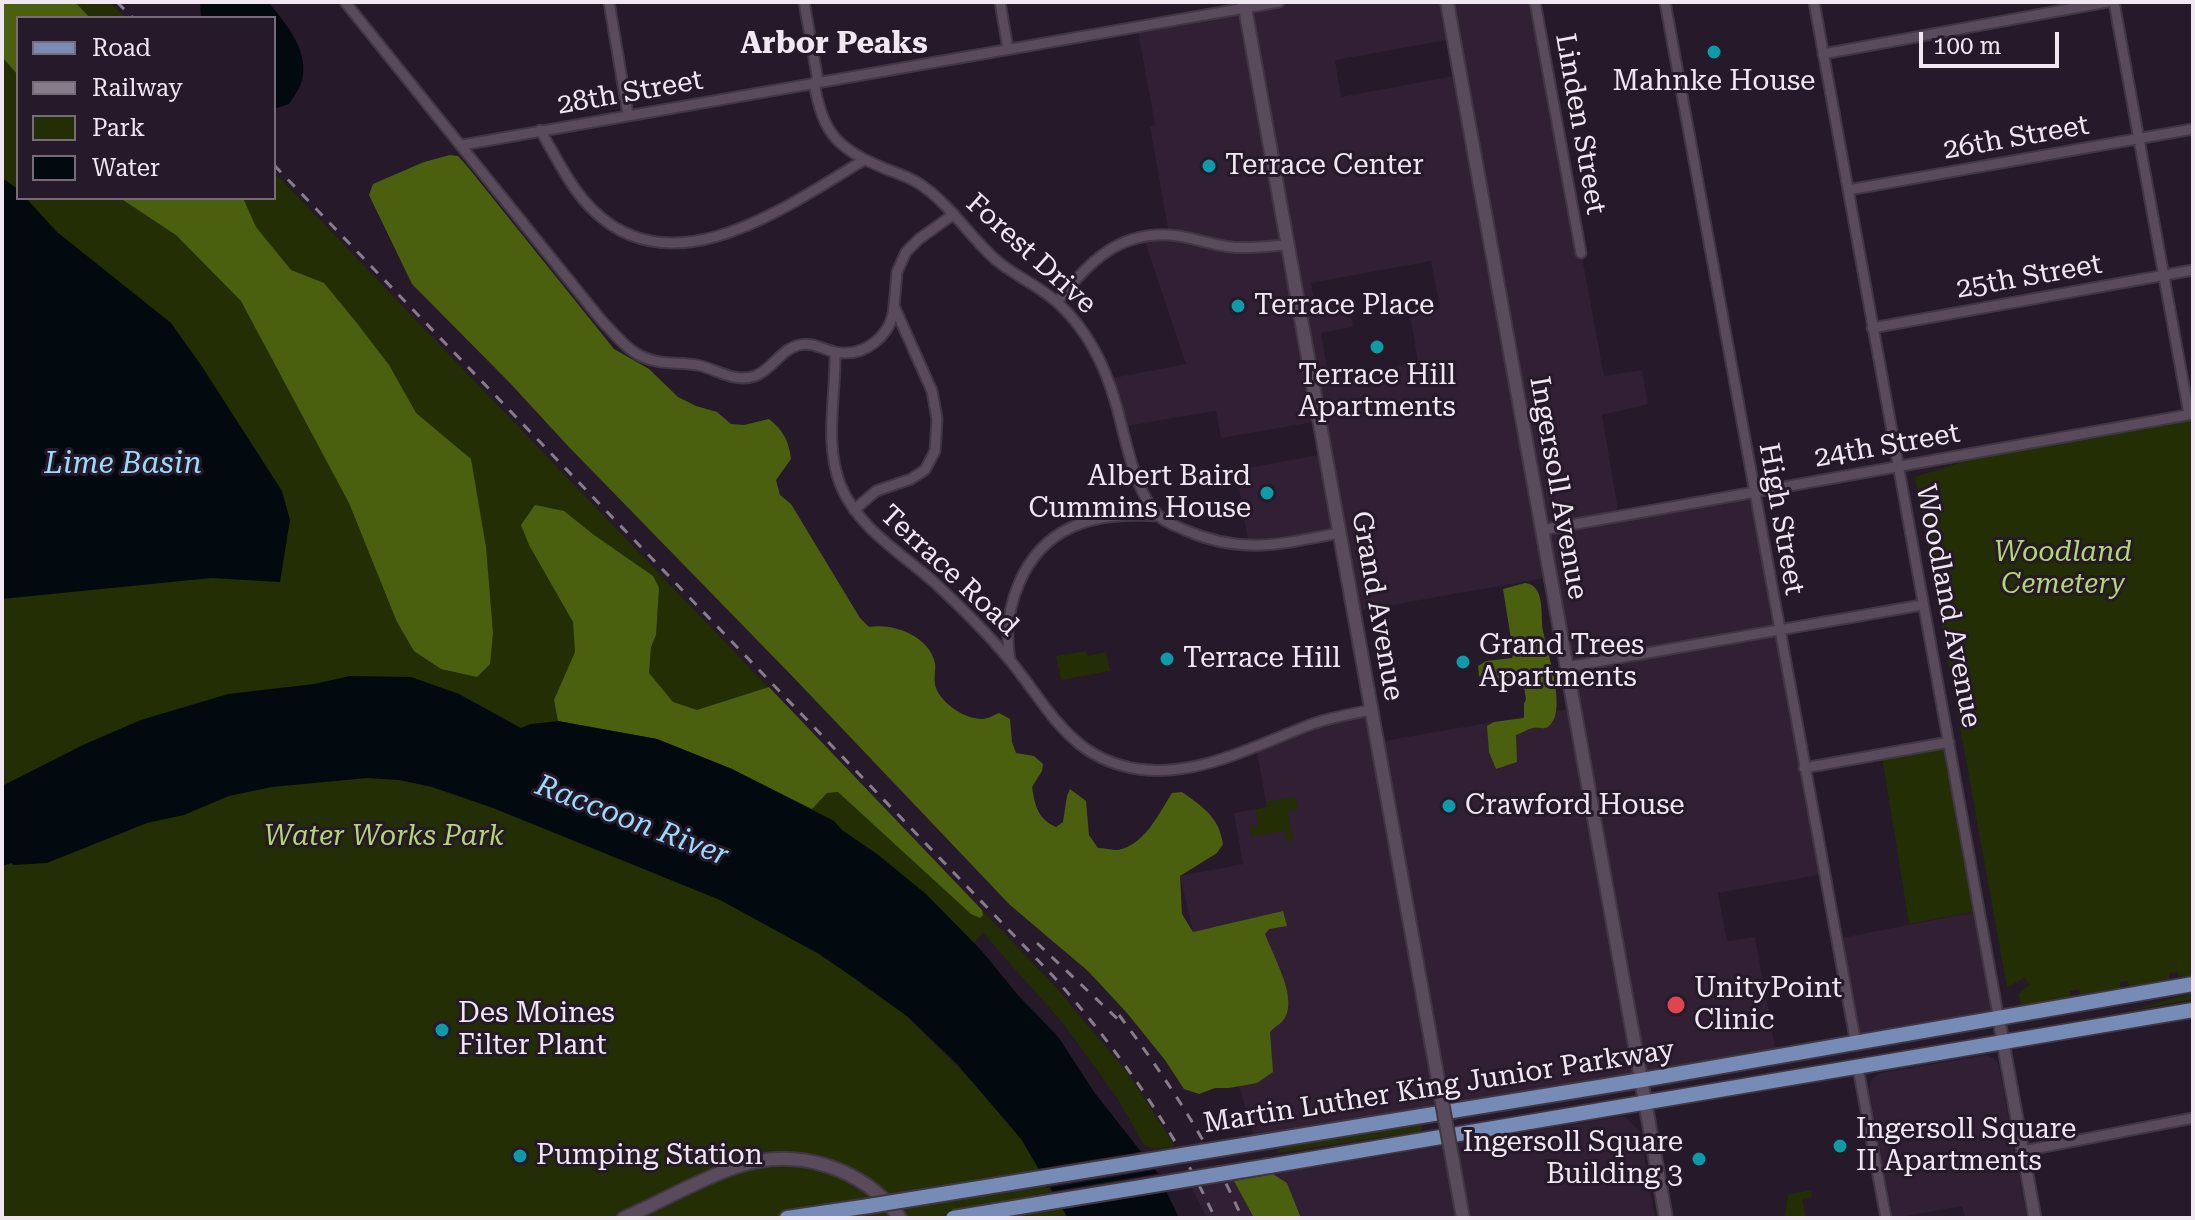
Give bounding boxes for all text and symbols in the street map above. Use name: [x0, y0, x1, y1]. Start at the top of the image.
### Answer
legend: [16, 16, 276, 200]
scale bar: [1923, 16, 2063, 66]
district label: Arbor Peaks: [740, 26, 928, 62]
street label: Linden Street: [1548, 31, 1612, 217]
text: 100 m: [1933, 32, 2001, 60]
text: Road: [92, 34, 151, 62]
marker: Mahnke House: [1705, 43, 1723, 61]
street label: 28th Street: [555, 64, 705, 122]
place label: Mahnke House: [1613, 65, 1815, 99]
text: Railway: [92, 74, 183, 102]
street label: 26th Street: [1941, 109, 2091, 167]
text: Park: [92, 114, 145, 142]
place label: Terrace Center: [1225, 149, 1424, 183]
text: Water: [92, 154, 160, 182]
marker: Terrace Center: [1200, 157, 1218, 175]
street label: Forest Drive: [959, 187, 1103, 321]
street label: 25th Street: [1954, 248, 2104, 306]
place label: Terrace Place: [1254, 289, 1434, 323]
marker: Terrace Place: [1229, 297, 1247, 315]
marker: Terrace Hill Apartments: [1368, 338, 1386, 356]
place label: Terrace Hill Apartments: [1298, 359, 1456, 425]
street label: Ingersoll Avenue: [1522, 374, 1594, 602]
street label: 24th Street: [1812, 417, 1962, 475]
street label: High Street: [1751, 440, 1811, 598]
water label: Lime Basin: [44, 446, 202, 482]
place label: Albert Baird Cummins House: [1029, 460, 1251, 526]
street label: Woodland Avenue: [1908, 482, 1988, 730]
marker: Albert Baird Cummins House: [1258, 484, 1276, 502]
street label: Terrace Road: [873, 498, 1025, 644]
street label: Grand Avenue: [1344, 509, 1410, 703]
park label: Woodland Cemetery: [1994, 536, 2132, 602]
place label: Grand Trees Apartments: [1479, 629, 1644, 695]
place label: Terrace Hill: [1183, 642, 1341, 676]
marker: Terrace Hill: [1158, 650, 1176, 668]
marker: Grand Trees Apartments: [1454, 653, 1472, 671]
water label: Raccoon River: [530, 768, 734, 874]
place label: Crawford House: [1465, 789, 1685, 823]
marker: Crawford House: [1440, 797, 1458, 815]
park label: Water Works Park: [264, 820, 504, 854]
place label: UnityPoint Clinic: [1694, 972, 1842, 1038]
marker: UnityPoint Clinic: [1665, 994, 1687, 1016]
place label: Des Moines Filter Plant: [458, 997, 615, 1063]
marker: Des Moines Filter Plant: [433, 1021, 451, 1039]
street label: Martin Luther King Junior Parkway: [1201, 1033, 1677, 1141]
place label: Ingersoll Square II Apartments: [1856, 1113, 2076, 1179]
place label: Ingersoll Square Building 3: [1463, 1126, 1683, 1192]
marker: Ingersoll Square II Apartments: [1831, 1137, 1849, 1155]
place label: Pumping Station: [536, 1139, 763, 1173]
marker: Pumping Station: [511, 1147, 529, 1165]
marker: Ingersoll Square Building 3: [1690, 1150, 1708, 1168]

